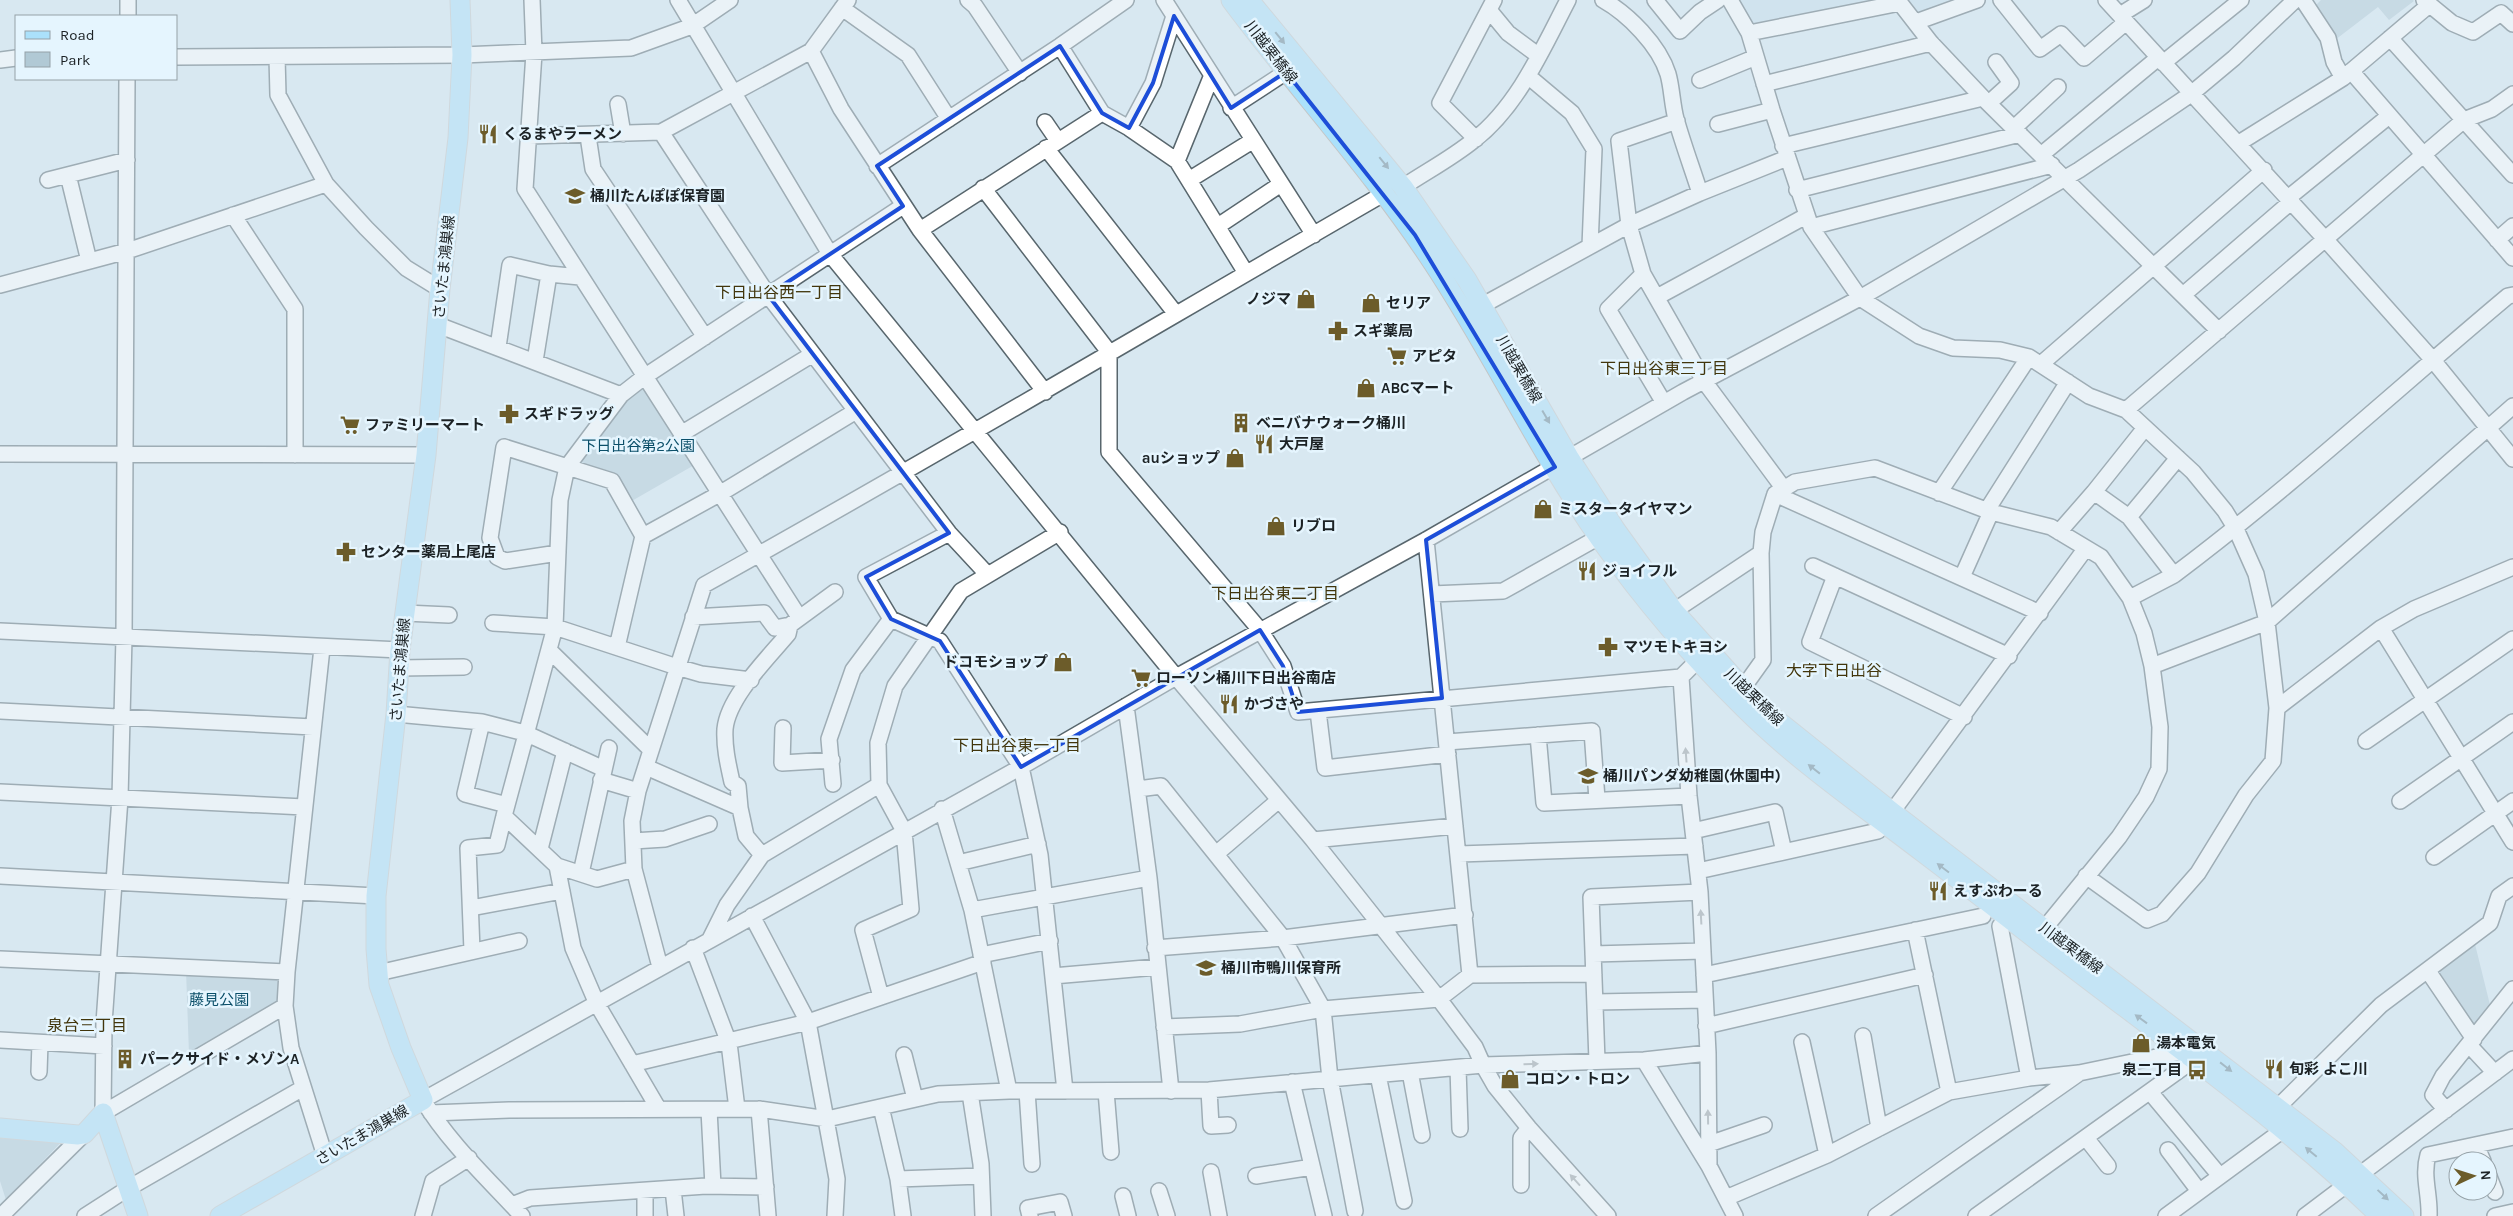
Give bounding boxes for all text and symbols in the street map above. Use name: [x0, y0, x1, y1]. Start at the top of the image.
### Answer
legend: [15, 15, 178, 80]
street label: 川越栗橋線: [1241, 17, 1301, 87]
text: Road: [60, 26, 95, 44]
one-way arrow: [1274, 31, 1285, 44]
text: Park: [60, 51, 90, 69]
restaurant icon: くるまやラーメン: [477, 123, 499, 145]
place label: くるまやラーメン: [503, 125, 622, 143]
one-way arrow: [1378, 156, 1389, 169]
school or university icon: 桶川たんぽぽ保育園: [564, 185, 586, 207]
place label: 桶川たんぽぽ保育園: [590, 187, 725, 205]
street label: さいたま鴻巣線: [430, 214, 458, 320]
district label: 下日出谷西一丁目: [715, 283, 843, 302]
shop icon: ノジマ: [1295, 288, 1317, 310]
place label: ノジマ: [1246, 290, 1291, 308]
shop icon: セリア: [1360, 292, 1382, 314]
place label: セリア: [1386, 294, 1431, 312]
pharmacy icon: スギ薬局: [1327, 320, 1349, 342]
place label: スギ薬局: [1353, 322, 1413, 340]
street label: 川越栗橋線: [1492, 332, 1546, 406]
supermarket icon: アピタ: [1386, 345, 1408, 367]
place label: アピタ: [1412, 347, 1457, 365]
district label: 下日出谷東三丁目: [1600, 359, 1728, 378]
shop icon: ABCマート: [1355, 377, 1377, 399]
place label: ABCマート: [1381, 379, 1455, 397]
pharmacy icon: スギドラッグ: [498, 403, 520, 425]
place label: スギドラッグ: [524, 405, 614, 423]
one-way arrow: [1542, 411, 1551, 424]
building icon: ベニバナウォーク桶川: [1230, 412, 1252, 434]
supermarket icon: ファミリーマート: [339, 414, 361, 436]
place label: ベニバナウォーク桶川: [1256, 414, 1406, 432]
place label: ファミリーマート: [365, 416, 485, 434]
restaurant icon: 大戸屋: [1253, 433, 1275, 455]
place label: 大戸屋: [1279, 435, 1324, 453]
park label: 下日出谷第2公園: [581, 437, 695, 455]
shop icon: auショップ: [1224, 447, 1246, 469]
place label: auショップ: [1142, 449, 1220, 467]
shop icon: ミスタータイヤマン: [1532, 498, 1554, 520]
place label: ミスタータイヤマン: [1558, 500, 1693, 518]
shop icon: リブロ: [1265, 515, 1287, 537]
place label: リブロ: [1291, 517, 1336, 535]
pharmacy icon: センター薬局上尾店: [335, 541, 357, 563]
place label: センター薬局上尾店: [361, 543, 496, 561]
restaurant icon: ジョイフル: [1576, 560, 1598, 582]
place label: ジョイフル: [1602, 562, 1677, 580]
district label: 下日出谷東二丁目: [1211, 584, 1339, 603]
street label: さいたま鴻巣線: [386, 617, 414, 723]
pharmacy icon: マツモトキヨシ: [1597, 636, 1619, 658]
place label: マツモトキヨシ: [1623, 638, 1728, 656]
shop icon: ドコモショップ: [1052, 651, 1074, 673]
place label: ドコモショップ: [943, 653, 1048, 671]
district label: 大字下日出谷: [1786, 661, 1882, 680]
street label: 川越栗橋線: [1721, 664, 1787, 730]
supermarket icon: ローソン桶川下日出谷南店: [1130, 667, 1152, 689]
place label: ローソン桶川下日出谷南店: [1156, 669, 1336, 687]
restaurant icon: かづさや: [1218, 693, 1240, 715]
place label: かづさや: [1244, 695, 1304, 713]
district label: 下日出谷東一丁目: [953, 736, 1081, 755]
one-way arrow: [1682, 747, 1690, 763]
one-way arrow: [1807, 764, 1821, 774]
school or university icon: 桶川パンダ幼稚園(休園中): [1577, 765, 1599, 787]
place label: 桶川パンダ幼稚園(休園中): [1603, 767, 1781, 785]
one-way arrow: [1937, 862, 1950, 873]
restaurant icon: えすぷわーる: [1927, 880, 1949, 902]
place label: えすぷわーる: [1953, 882, 2043, 900]
one-way arrow: [1697, 909, 1705, 925]
street label: 川越栗橋線: [2036, 918, 2106, 978]
school or university icon: 桶川市鴨川保育所: [1195, 957, 1217, 979]
place label: 桶川市鴨川保育所: [1221, 959, 1341, 977]
park label: 藤見公園: [189, 991, 249, 1009]
one-way arrow: [2135, 1015, 2148, 1025]
district label: 泉台三丁目: [47, 1016, 127, 1035]
shop icon: 湯本電気: [2130, 1032, 2152, 1054]
place label: 湯本電気: [2156, 1034, 2216, 1052]
building icon: パークサイド・メゾンA: [114, 1048, 136, 1070]
place label: パークサイド・メゾンA: [140, 1050, 300, 1068]
restaurant icon: 旬彩 よこ川: [2263, 1058, 2285, 1080]
one-way arrow: [1524, 1059, 1540, 1067]
bus stop icon: 泉二丁目: [2186, 1059, 2208, 1081]
place label: 旬彩 よこ川: [2289, 1060, 2368, 1078]
place label: 泉二丁目: [2122, 1061, 2182, 1079]
one-way arrow: [2219, 1062, 2233, 1072]
shop icon: コロン・トロン: [1499, 1068, 1521, 1090]
place label: コロン・トロン: [1525, 1070, 1630, 1088]
street label: さいたま鴻巣線: [312, 1101, 412, 1169]
one-way arrow: [1704, 1109, 1712, 1125]
one-way arrow: [2305, 1146, 2317, 1158]
north arrow: [2448, 1151, 2498, 1201]
text: N: [2477, 1170, 2494, 1181]
one-way arrow: [1570, 1173, 1581, 1186]
one-way arrow: [2376, 1189, 2388, 1201]

